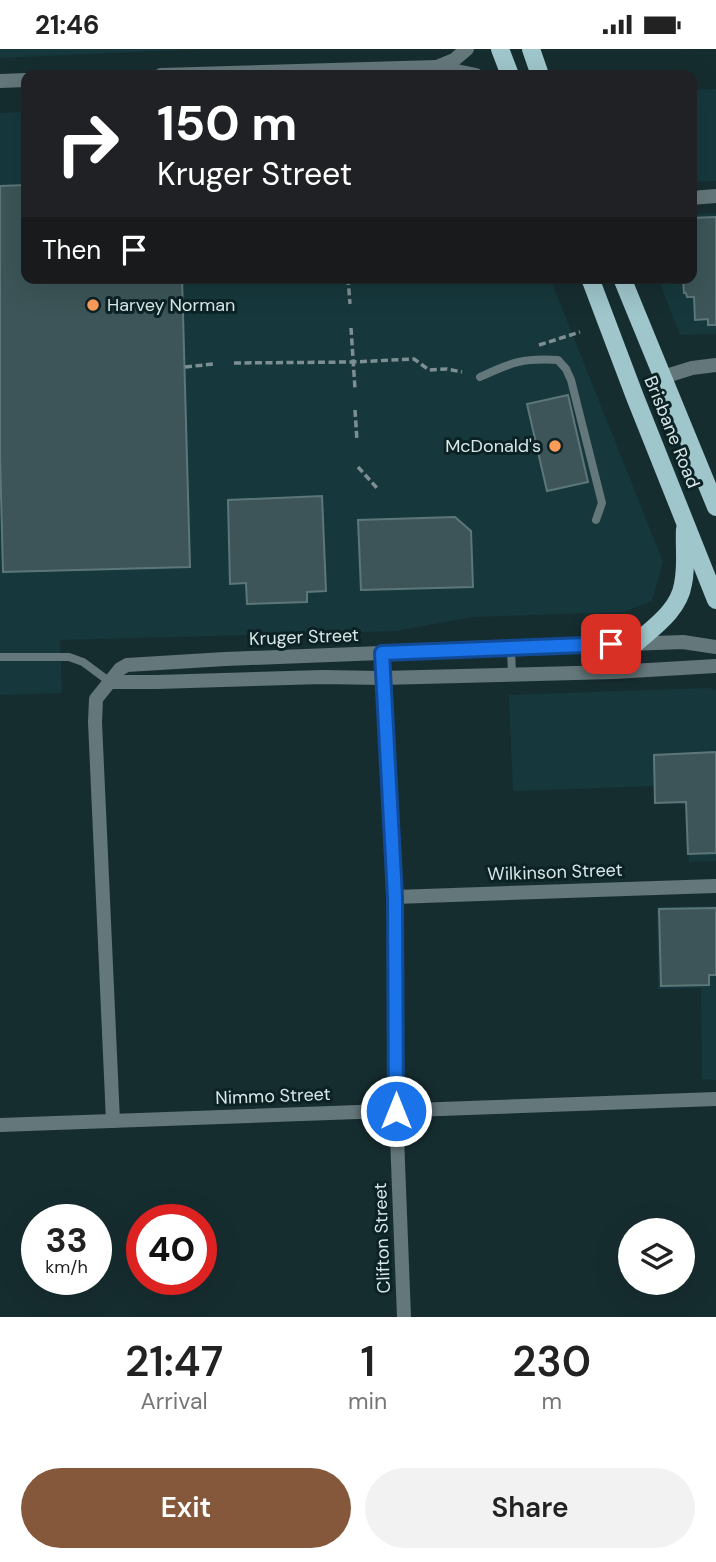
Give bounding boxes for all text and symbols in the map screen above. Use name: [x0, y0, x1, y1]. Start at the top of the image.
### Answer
text: 21:46: [35, 8, 99, 42]
text: 150 m: [157, 91, 297, 155]
icon: right: [42, 98, 133, 189]
text: Kruger Street: [157, 153, 352, 195]
icon: arrive: [115, 231, 153, 269]
text: Then: [42, 233, 101, 267]
place label: Harvey Norman: [107, 293, 235, 317]
marker: Harvey Norman: [85, 297, 101, 313]
street label: Brisbane Road: [639, 372, 705, 492]
place label: McDonald's: [445, 434, 541, 458]
marker: McDonald's: [547, 438, 563, 454]
pin: [581, 614, 641, 674]
street label: Kruger Street: [249, 623, 359, 651]
icon: arrive: [592, 625, 630, 663]
street label: Wilkinson Street: [487, 858, 623, 886]
position arrow: [359, 1074, 433, 1148]
street label: Nimmo Street: [215, 1082, 331, 1110]
street label: Clifton Street: [368, 1182, 396, 1294]
speed limit sign: 40: [126, 1204, 217, 1295]
text: 33: [45, 1217, 88, 1263]
map controls: [618, 1218, 695, 1295]
button: layers: [618, 1218, 695, 1295]
text: km/h: [45, 1255, 88, 1279]
text: 21:47: [125, 1334, 223, 1389]
text: 1: [360, 1334, 375, 1389]
text: 230: [512, 1334, 591, 1389]
text: Arrival: [141, 1386, 208, 1416]
text: min: [348, 1386, 387, 1416]
text: m: [541, 1386, 562, 1416]
button: Exit: [21, 1468, 351, 1548]
button: Share: [365, 1468, 695, 1548]

